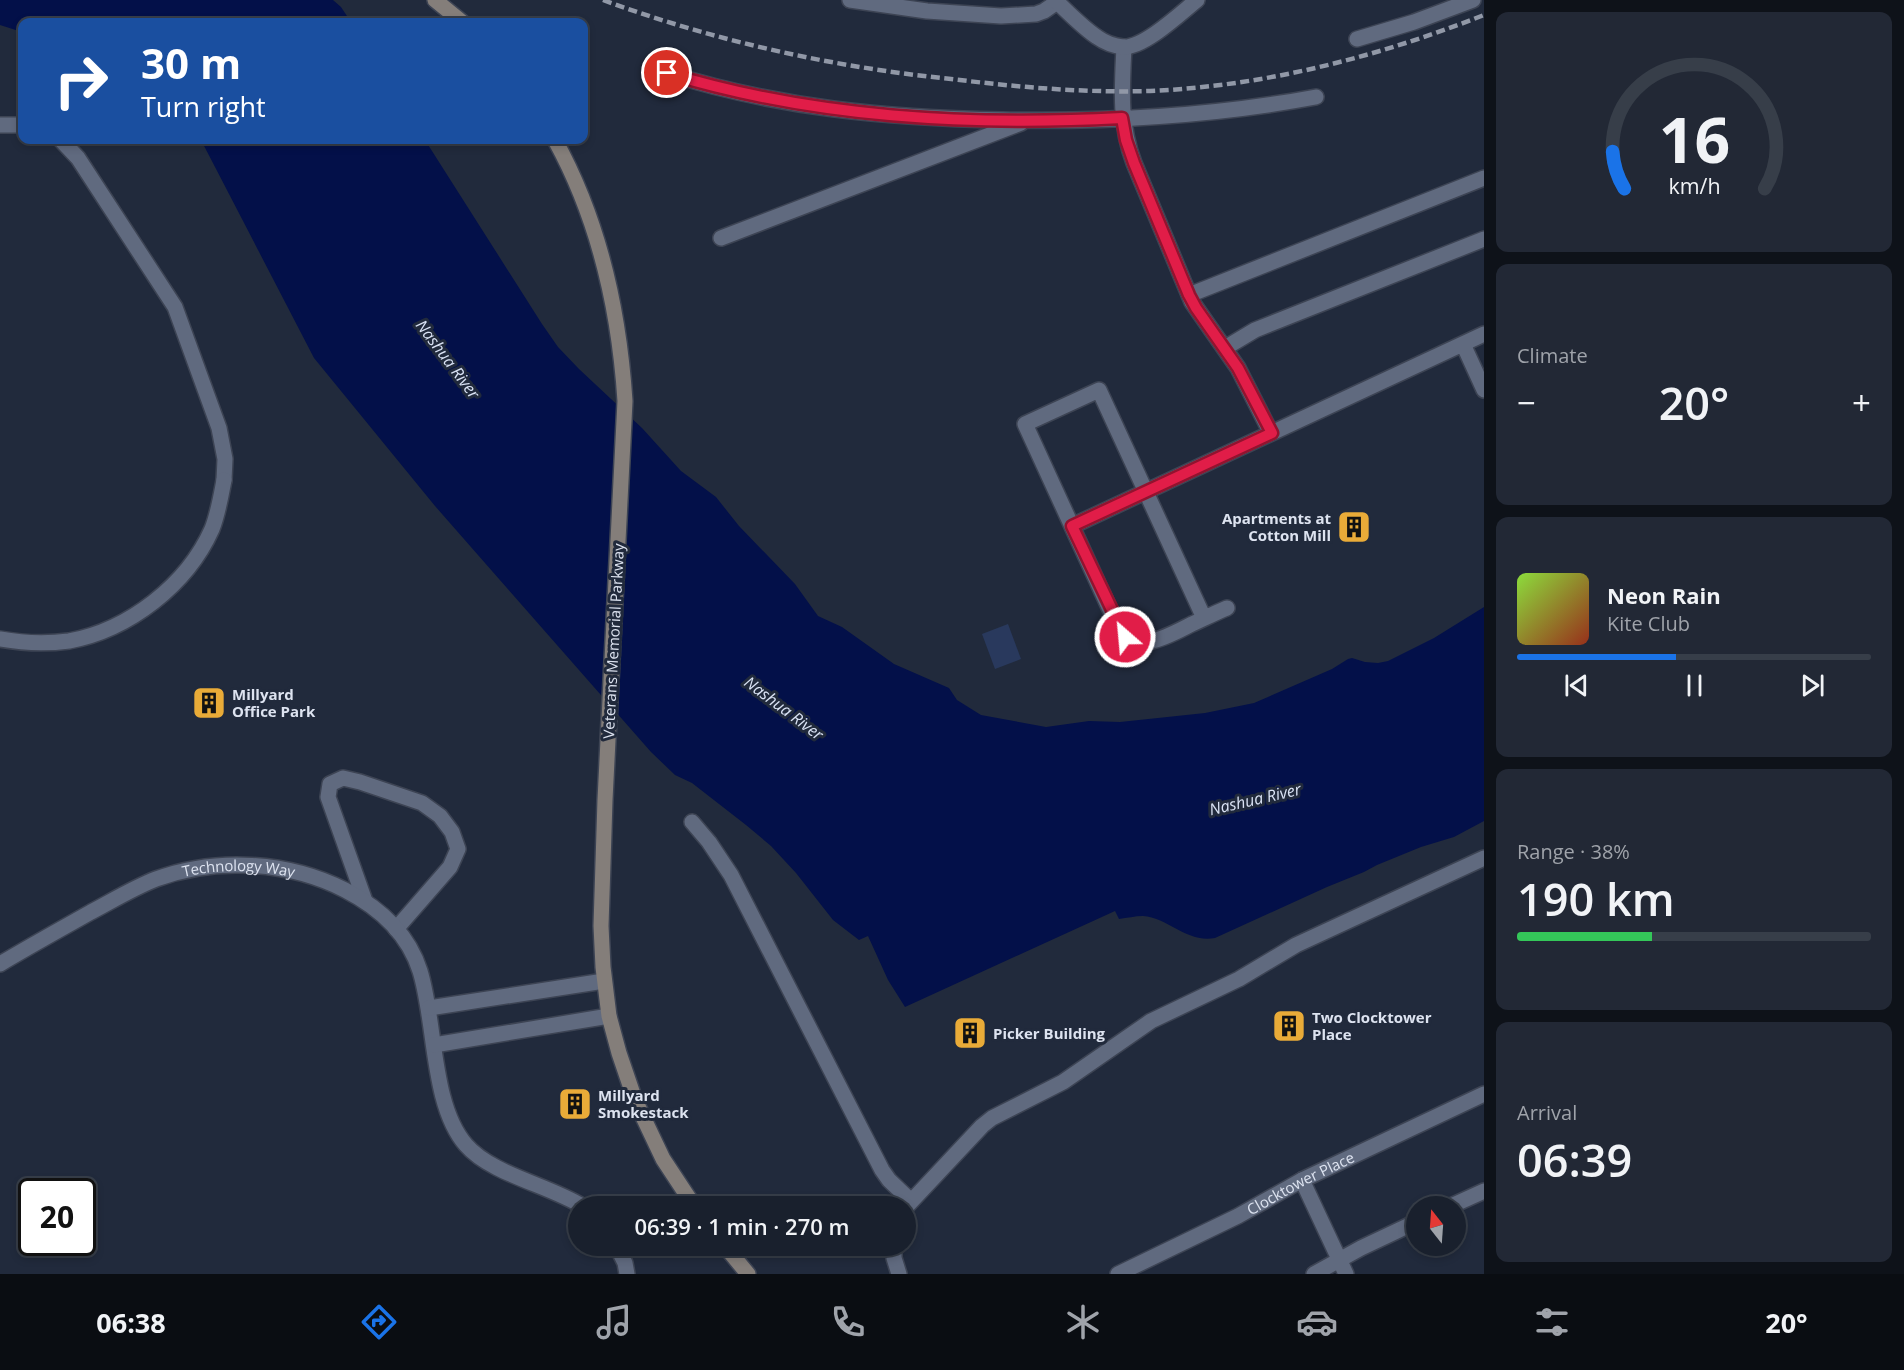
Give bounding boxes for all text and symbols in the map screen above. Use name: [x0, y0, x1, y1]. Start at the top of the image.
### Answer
text: 30 m: [141, 34, 241, 91]
icon: right: [42, 42, 120, 120]
pin: [641, 47, 692, 98]
icon: arrive: [650, 56, 683, 89]
text: Turn right: [141, 88, 266, 125]
text: 16: [1658, 96, 1730, 181]
text: km/h: [1668, 172, 1720, 201]
water label: Nashua River: [411, 315, 485, 404]
text: Climate: [1517, 342, 1588, 369]
text: 20°: [1659, 372, 1729, 433]
text: −: [1517, 380, 1536, 425]
text: +: [1852, 380, 1871, 425]
place label: Apartments at Cotton Mill: [1222, 508, 1331, 545]
building icon: Apartments at Cotton Mill: [1336, 509, 1372, 545]
street label: Veterans Memorial Parkway: [598, 542, 628, 739]
text: Neon Rain: [1607, 580, 1721, 610]
position arrow: [1093, 605, 1157, 669]
text: Kite Club: [1607, 610, 1690, 637]
icon: previous: [1560, 669, 1593, 702]
icon: pause: [1678, 669, 1711, 702]
icon: next: [1796, 669, 1829, 702]
water label: Nashua River: [740, 671, 829, 745]
place label: Millyard Office Park: [232, 684, 316, 721]
building icon: Millyard Office Park: [191, 685, 227, 721]
water label: Nashua River: [1207, 778, 1304, 820]
text: Range · 38%: [1517, 838, 1630, 865]
street label: Technology Way: [180, 855, 298, 882]
text: 190 km: [1517, 868, 1675, 929]
place label: Two Clocktower Place: [1312, 1007, 1432, 1044]
building icon: Two Clocktower Place: [1271, 1008, 1307, 1044]
building icon: Picker Building: [952, 1015, 988, 1051]
place label: Picker Building: [993, 1023, 1106, 1043]
place label: Millyard Smokestack: [598, 1085, 689, 1122]
building icon: Millyard Smokestack: [557, 1086, 593, 1122]
text: Arrival: [1517, 1099, 1577, 1126]
text: 06:39: [1517, 1129, 1632, 1190]
street label: Clocktower Place: [1243, 1147, 1357, 1219]
speed limit sign: 20: [18, 1178, 96, 1256]
north arrow: [1406, 1196, 1466, 1256]
map controls: [1406, 1196, 1466, 1256]
text: 06:39 · 1 min · 270 m: [634, 1211, 850, 1241]
icon: directions: [358, 1301, 400, 1343]
icon: music: [593, 1301, 635, 1343]
icon: phone: [827, 1301, 869, 1343]
icon: climate: [1062, 1301, 1104, 1343]
icon: car: [1296, 1301, 1338, 1343]
icon: filters: [1531, 1301, 1573, 1343]
text: 06:38: [96, 1304, 166, 1341]
text: 20°: [1765, 1304, 1808, 1341]

